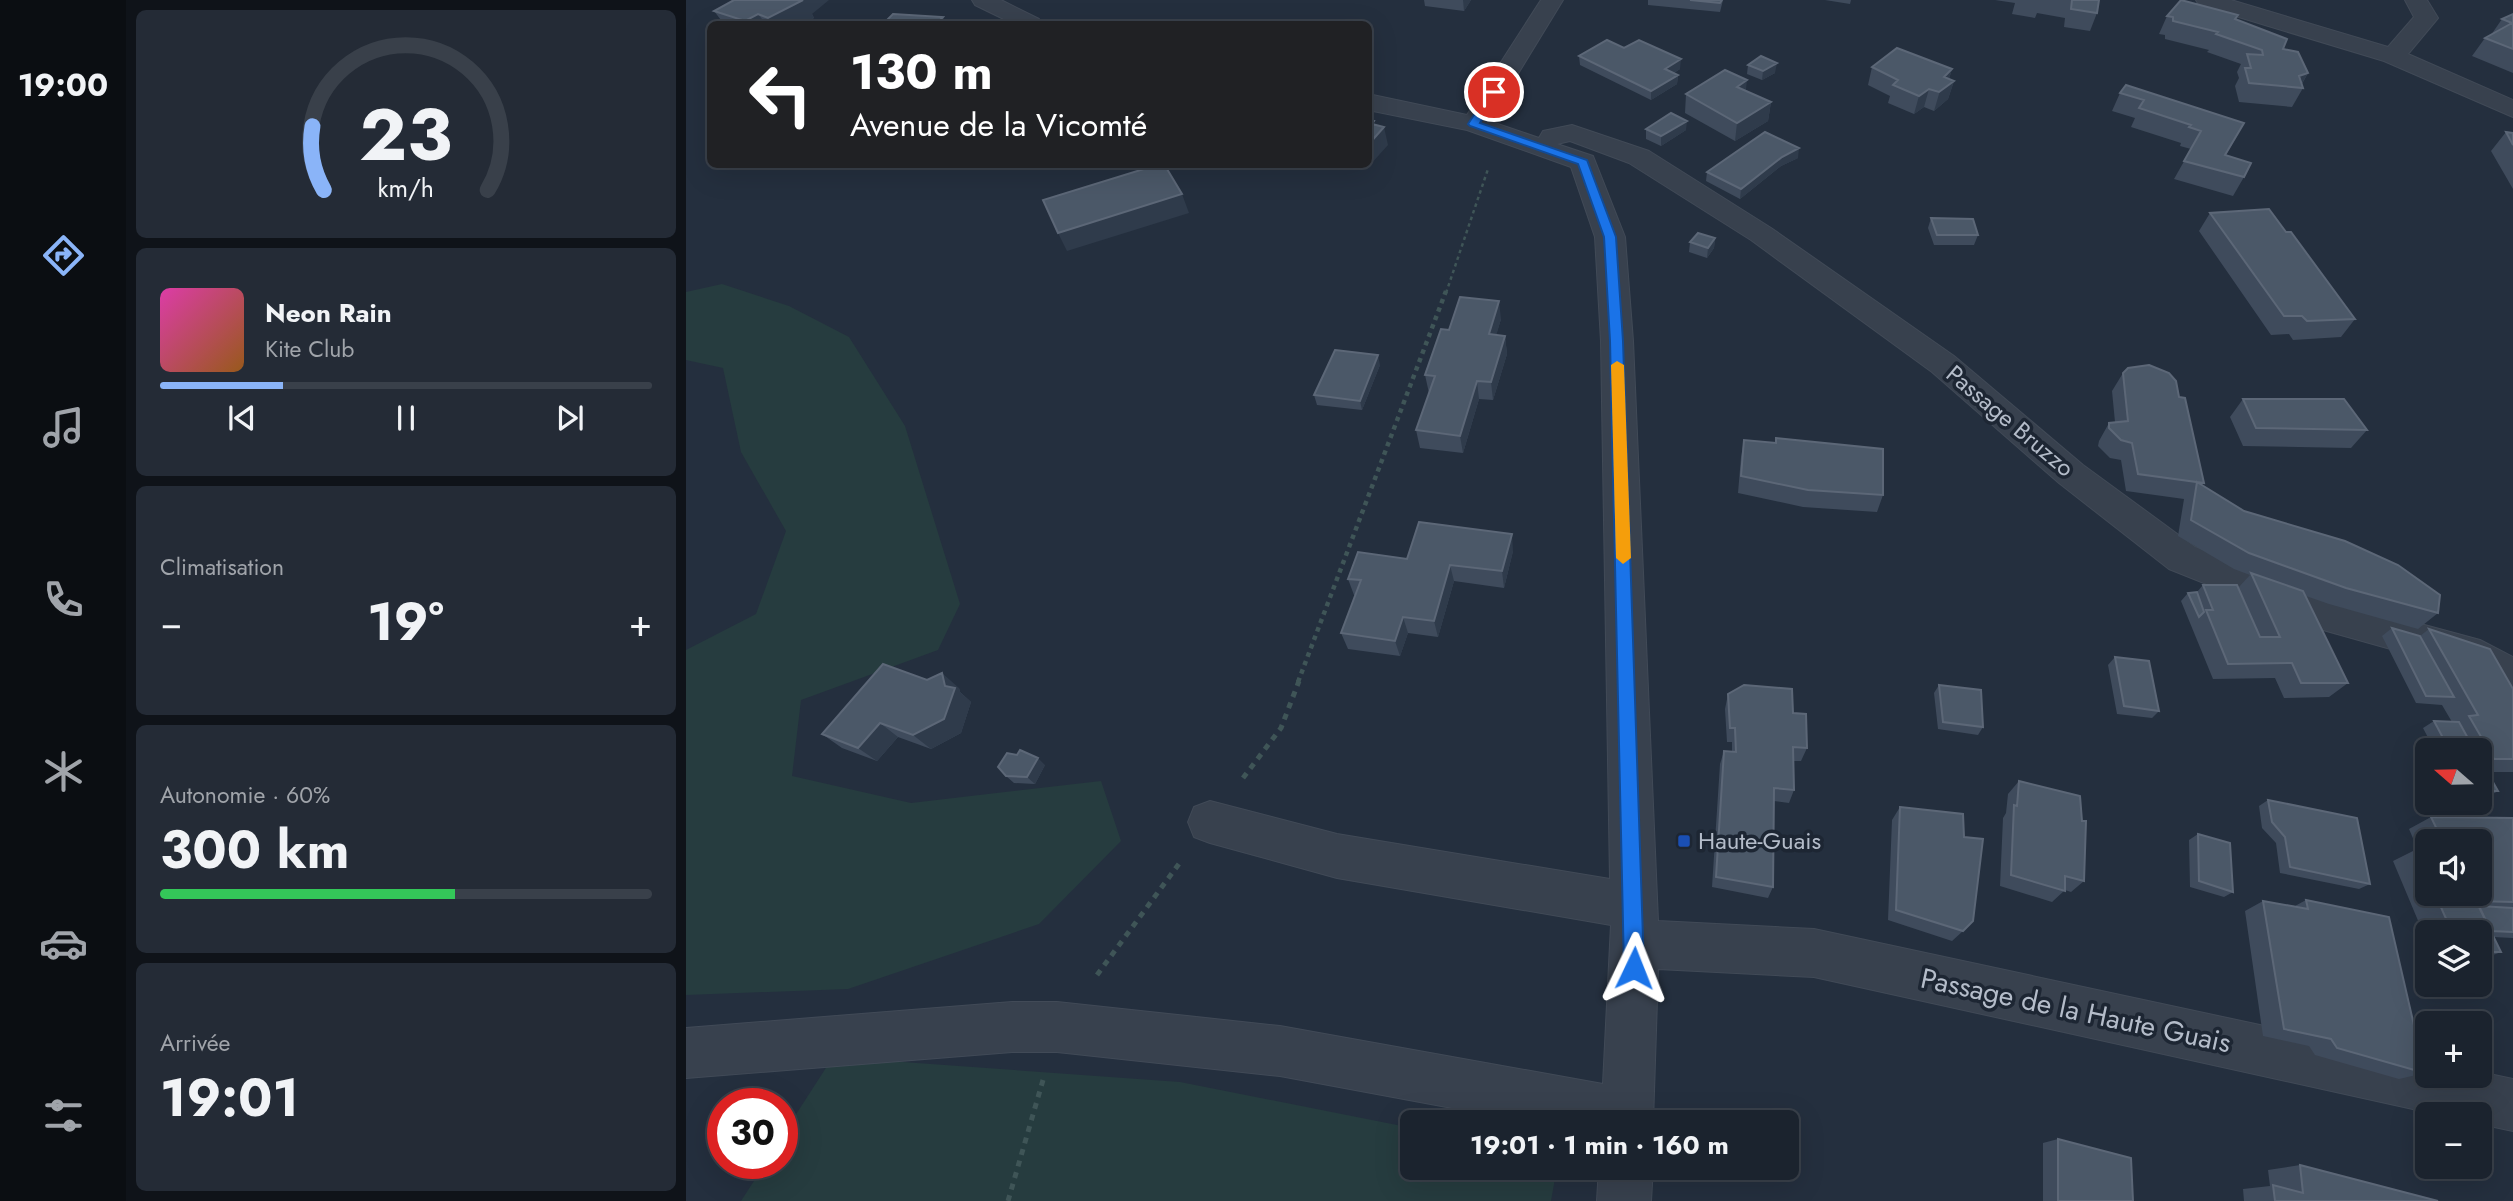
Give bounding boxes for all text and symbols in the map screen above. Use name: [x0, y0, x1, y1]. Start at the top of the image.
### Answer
text: 130 m: [850, 37, 993, 107]
icon: left: [735, 49, 826, 140]
text: 19:00: [18, 62, 108, 108]
pin: [1464, 62, 1524, 122]
icon: arrive: [1475, 73, 1513, 111]
text: 23: [360, 82, 452, 187]
text: Avenue de la Vicomté: [850, 102, 1147, 148]
text: km/h: [378, 170, 434, 206]
icon: directions: [39, 231, 88, 280]
text: Neon Rain: [265, 294, 392, 332]
text: Kite Club: [265, 332, 354, 366]
street label: Passage Bruzzo: [1939, 356, 2082, 485]
icon: previous: [223, 399, 261, 437]
icon: pause: [387, 399, 425, 437]
icon: next: [551, 399, 589, 437]
icon: music: [39, 403, 88, 452]
text: Climatisation: [160, 550, 284, 584]
icon: phone: [39, 575, 88, 624]
text: 19°: [367, 584, 444, 660]
text: −: [160, 595, 182, 650]
text: +: [629, 595, 652, 650]
north arrow: [2415, 738, 2492, 816]
map controls: [2415, 738, 2492, 1179]
icon: climate: [39, 747, 88, 796]
text: Autonomie · 60%: [160, 778, 330, 812]
text: 300 km: [160, 812, 349, 888]
place label: Haute-Guais: [1698, 823, 1821, 858]
button: sound: [2415, 829, 2492, 906]
marker: Haute-Guais: [1676, 833, 1692, 849]
icon: car: [39, 919, 88, 968]
button: layers: [2415, 920, 2492, 997]
position arrow: [1597, 931, 1671, 1005]
street label: Passage de la Haute Guais: [1917, 958, 2235, 1063]
button: +: [2415, 1011, 2492, 1088]
text: Arrivée: [160, 1026, 230, 1060]
text: 19:01: [160, 1060, 299, 1136]
speed limit sign: 30: [707, 1088, 798, 1179]
icon: filters: [39, 1091, 88, 1140]
button: −: [2415, 1102, 2492, 1179]
text: 19:01 · 1 min · 160 m: [1470, 1126, 1729, 1164]

